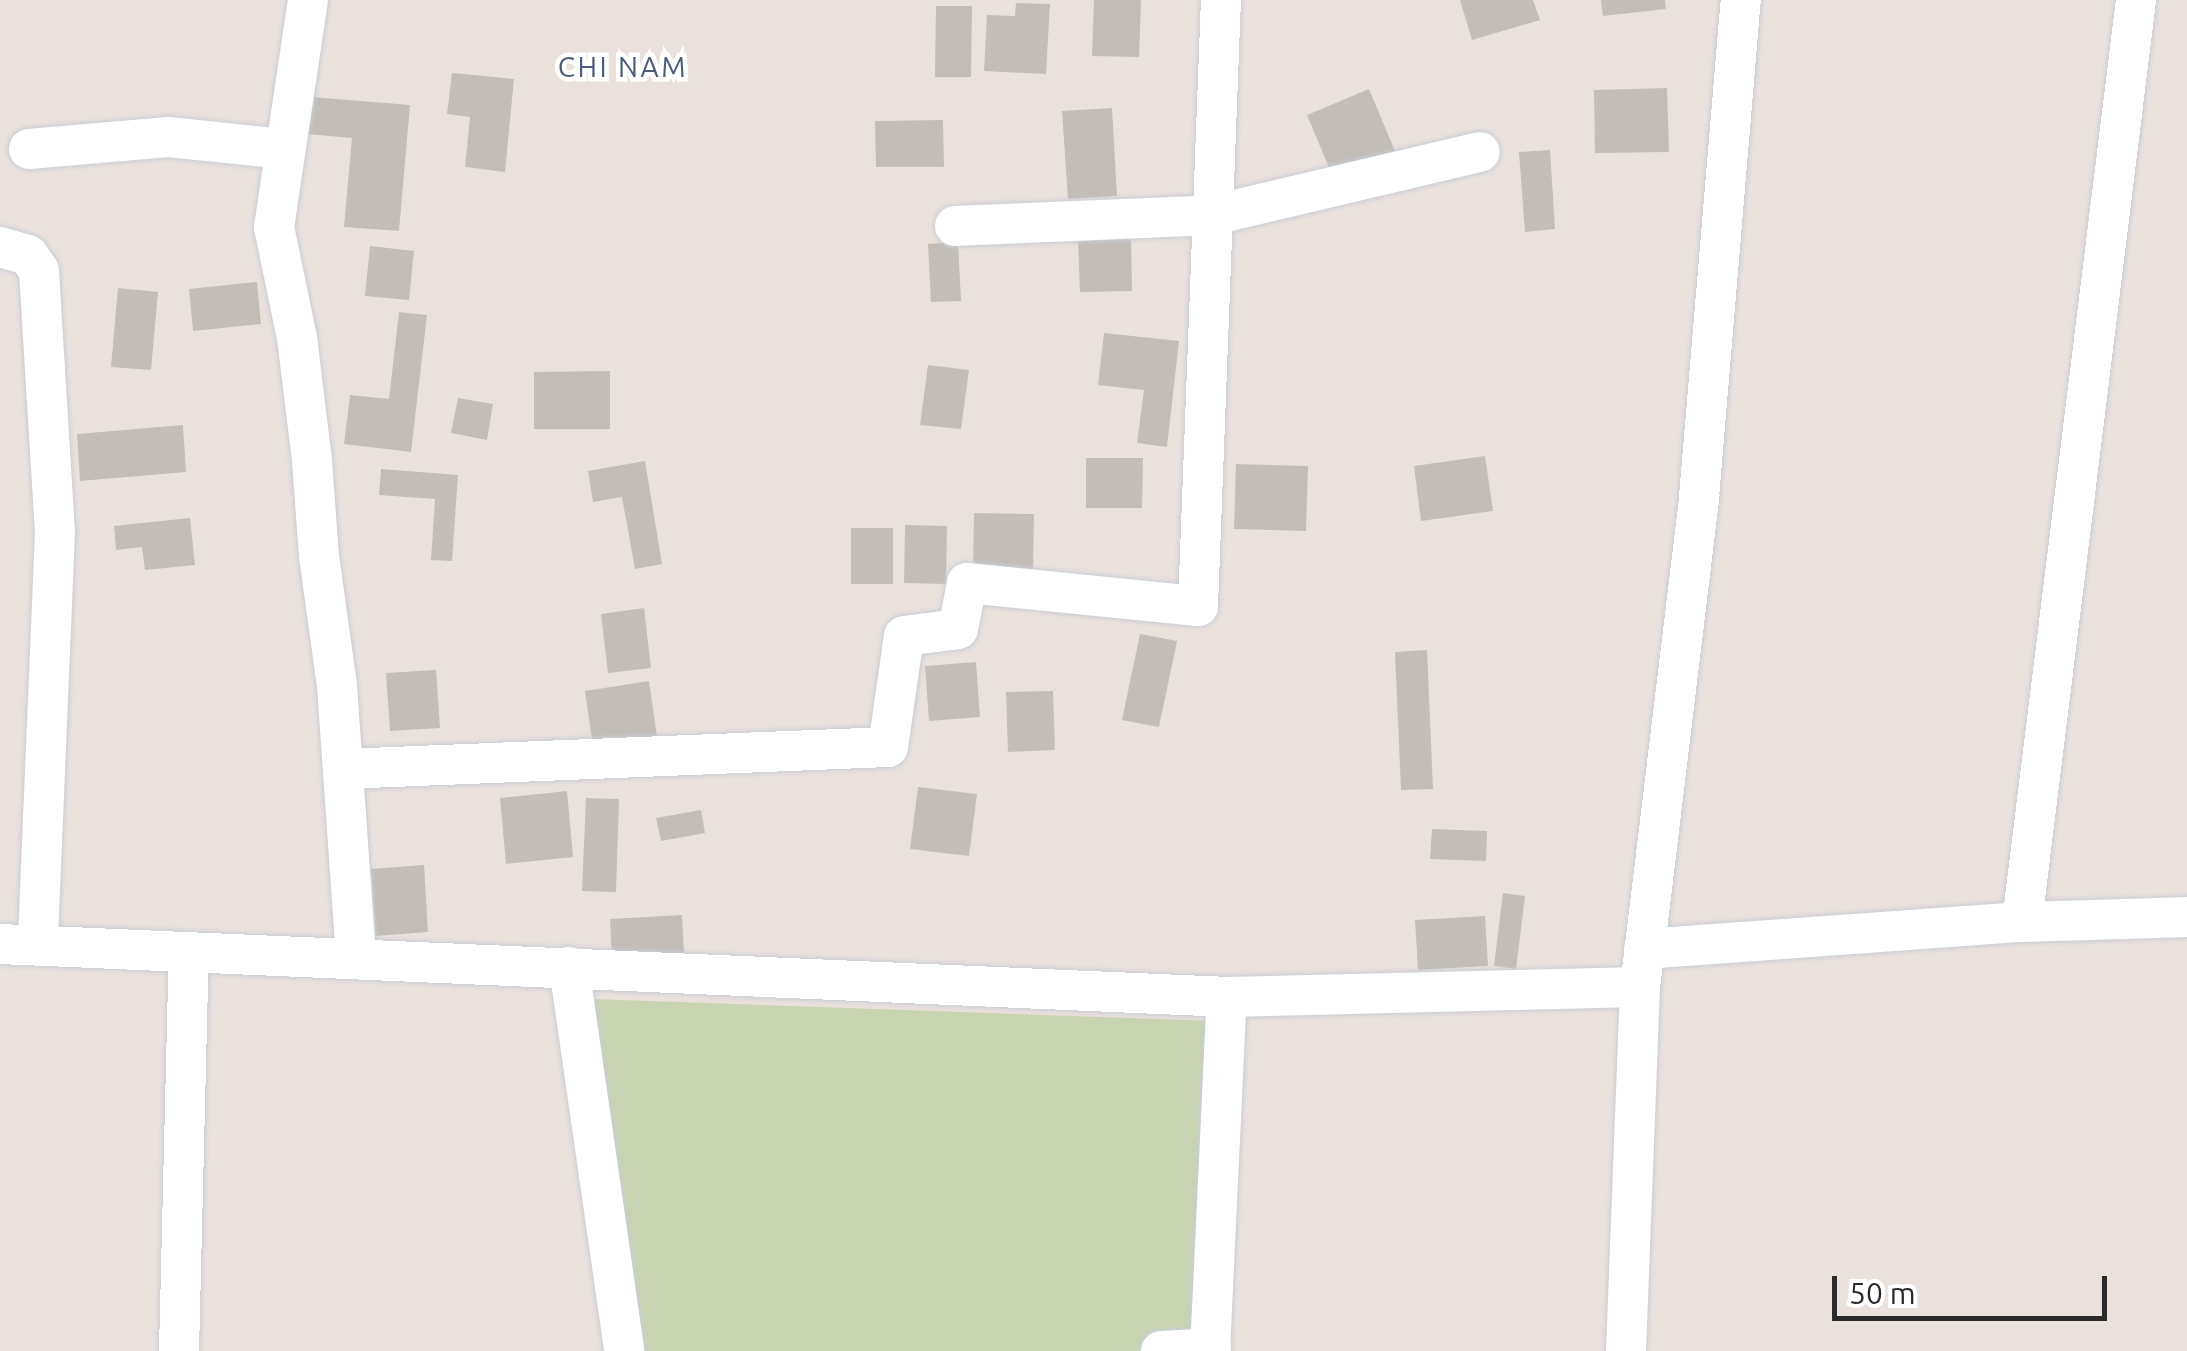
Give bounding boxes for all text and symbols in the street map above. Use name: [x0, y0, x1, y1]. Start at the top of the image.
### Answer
district label: CHI NAM: [558, 50, 688, 84]
scale bar: [1837, 1256, 2112, 1318]
text: 50 m: [1849, 1276, 1916, 1310]

